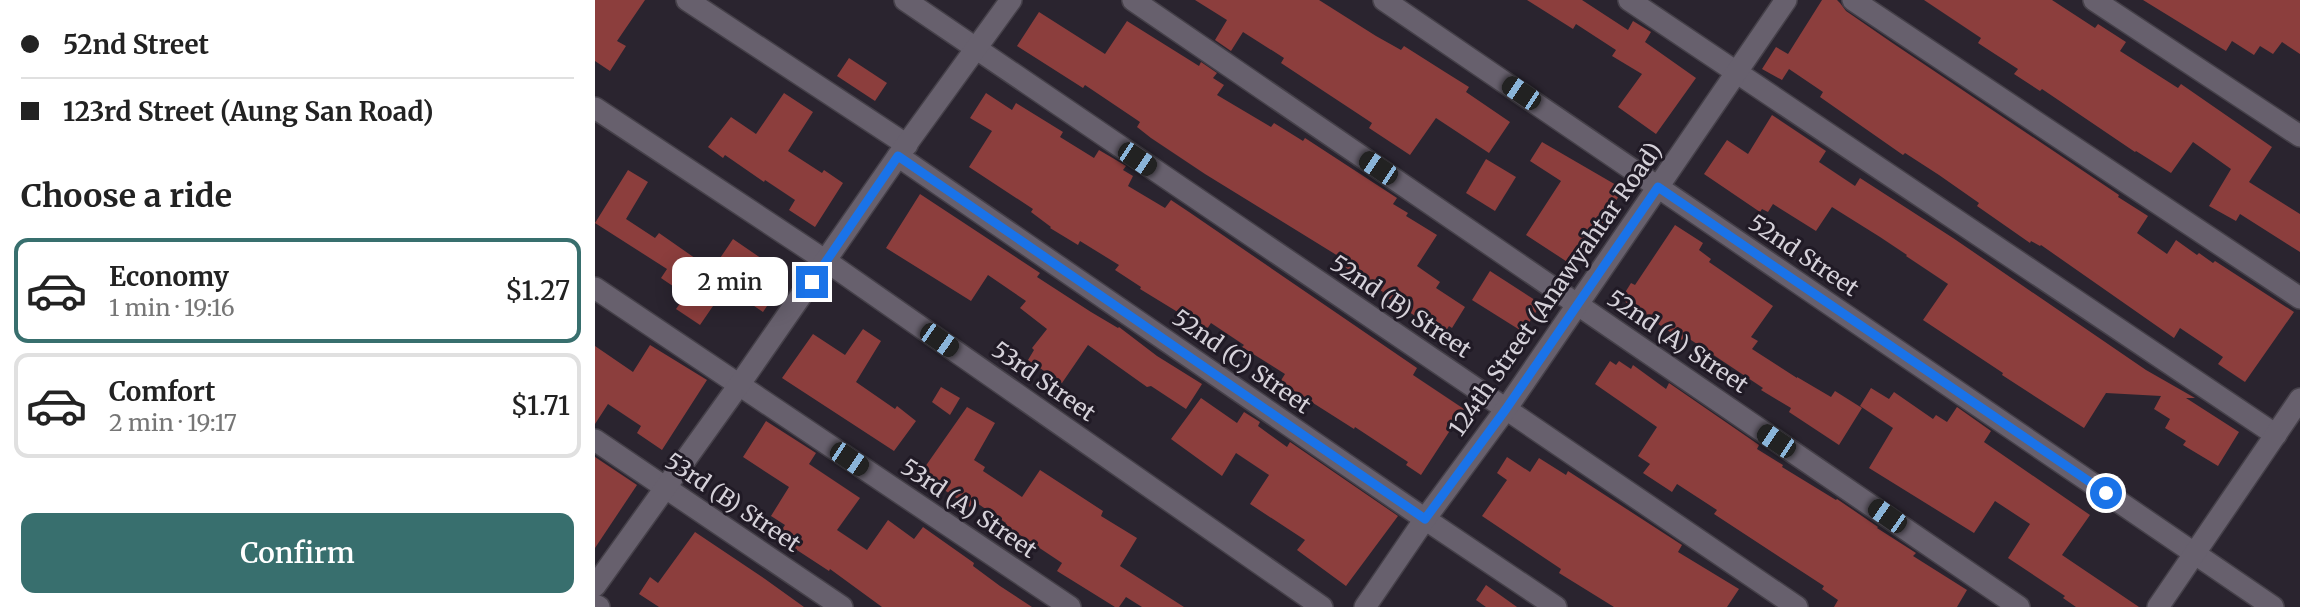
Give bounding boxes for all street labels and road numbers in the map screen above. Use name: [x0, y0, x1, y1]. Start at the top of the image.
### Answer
street label: 124th Street (Anawyahtar Road): [1442, 137, 1668, 441]
street label: 52nd Street: [1744, 208, 1865, 302]
street label: 52nd (B) Street: [1325, 248, 1477, 364]
street label: 52nd (A) Street: [1602, 283, 1754, 399]
street label: 52nd (C) Street: [1167, 303, 1317, 419]
street label: 53rd Street: [987, 335, 1101, 427]
street label: 53rd (B) Street: [660, 446, 806, 558]
street label: 53rd (A) Street: [896, 452, 1042, 564]

